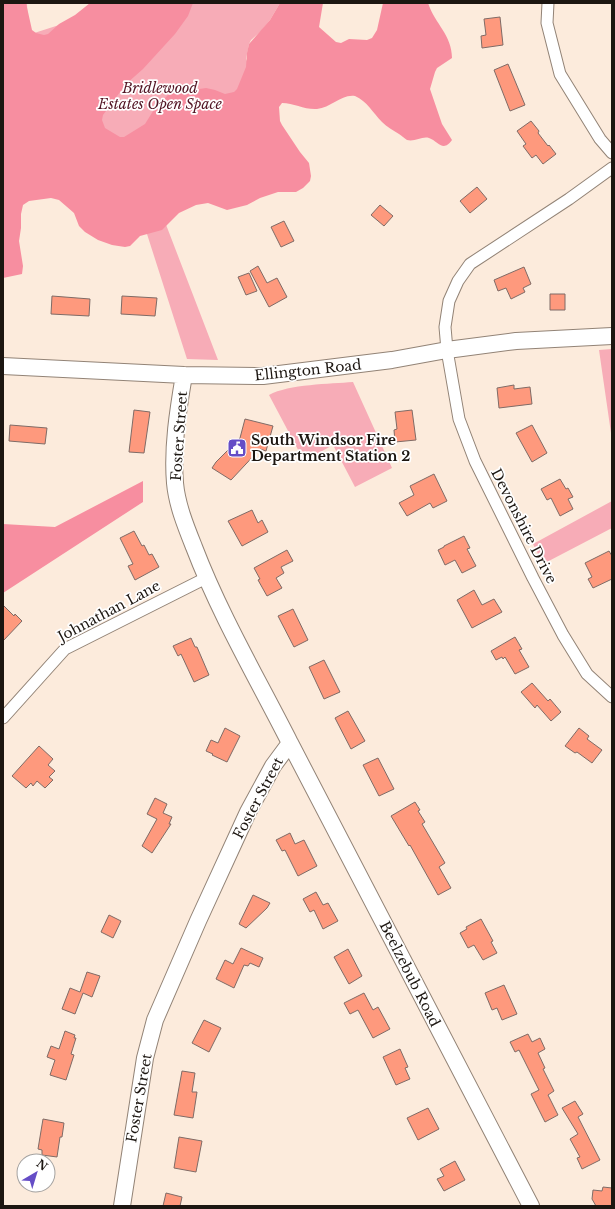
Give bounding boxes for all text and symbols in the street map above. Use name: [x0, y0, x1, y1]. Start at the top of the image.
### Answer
park label: Bridlewood Estates Open Space: [97, 79, 223, 113]
street label: Ellington Road: [254, 355, 363, 385]
street label: Foster Street: [167, 390, 191, 482]
place label: South Windsor Fire Department Station 2: [251, 431, 410, 465]
public building icon: South Windsor Fire Department Station 2: [226, 437, 248, 459]
street label: Devonshire Drive: [487, 466, 561, 586]
street label: Johnathan Lane: [53, 576, 163, 646]
street label: Foster Street: [229, 753, 287, 842]
street label: Beelzebub Road: [376, 918, 445, 1030]
street label: Foster Street: [122, 1051, 156, 1144]
north arrow: [16, 1153, 56, 1193]
text: N: [34, 1156, 51, 1174]

